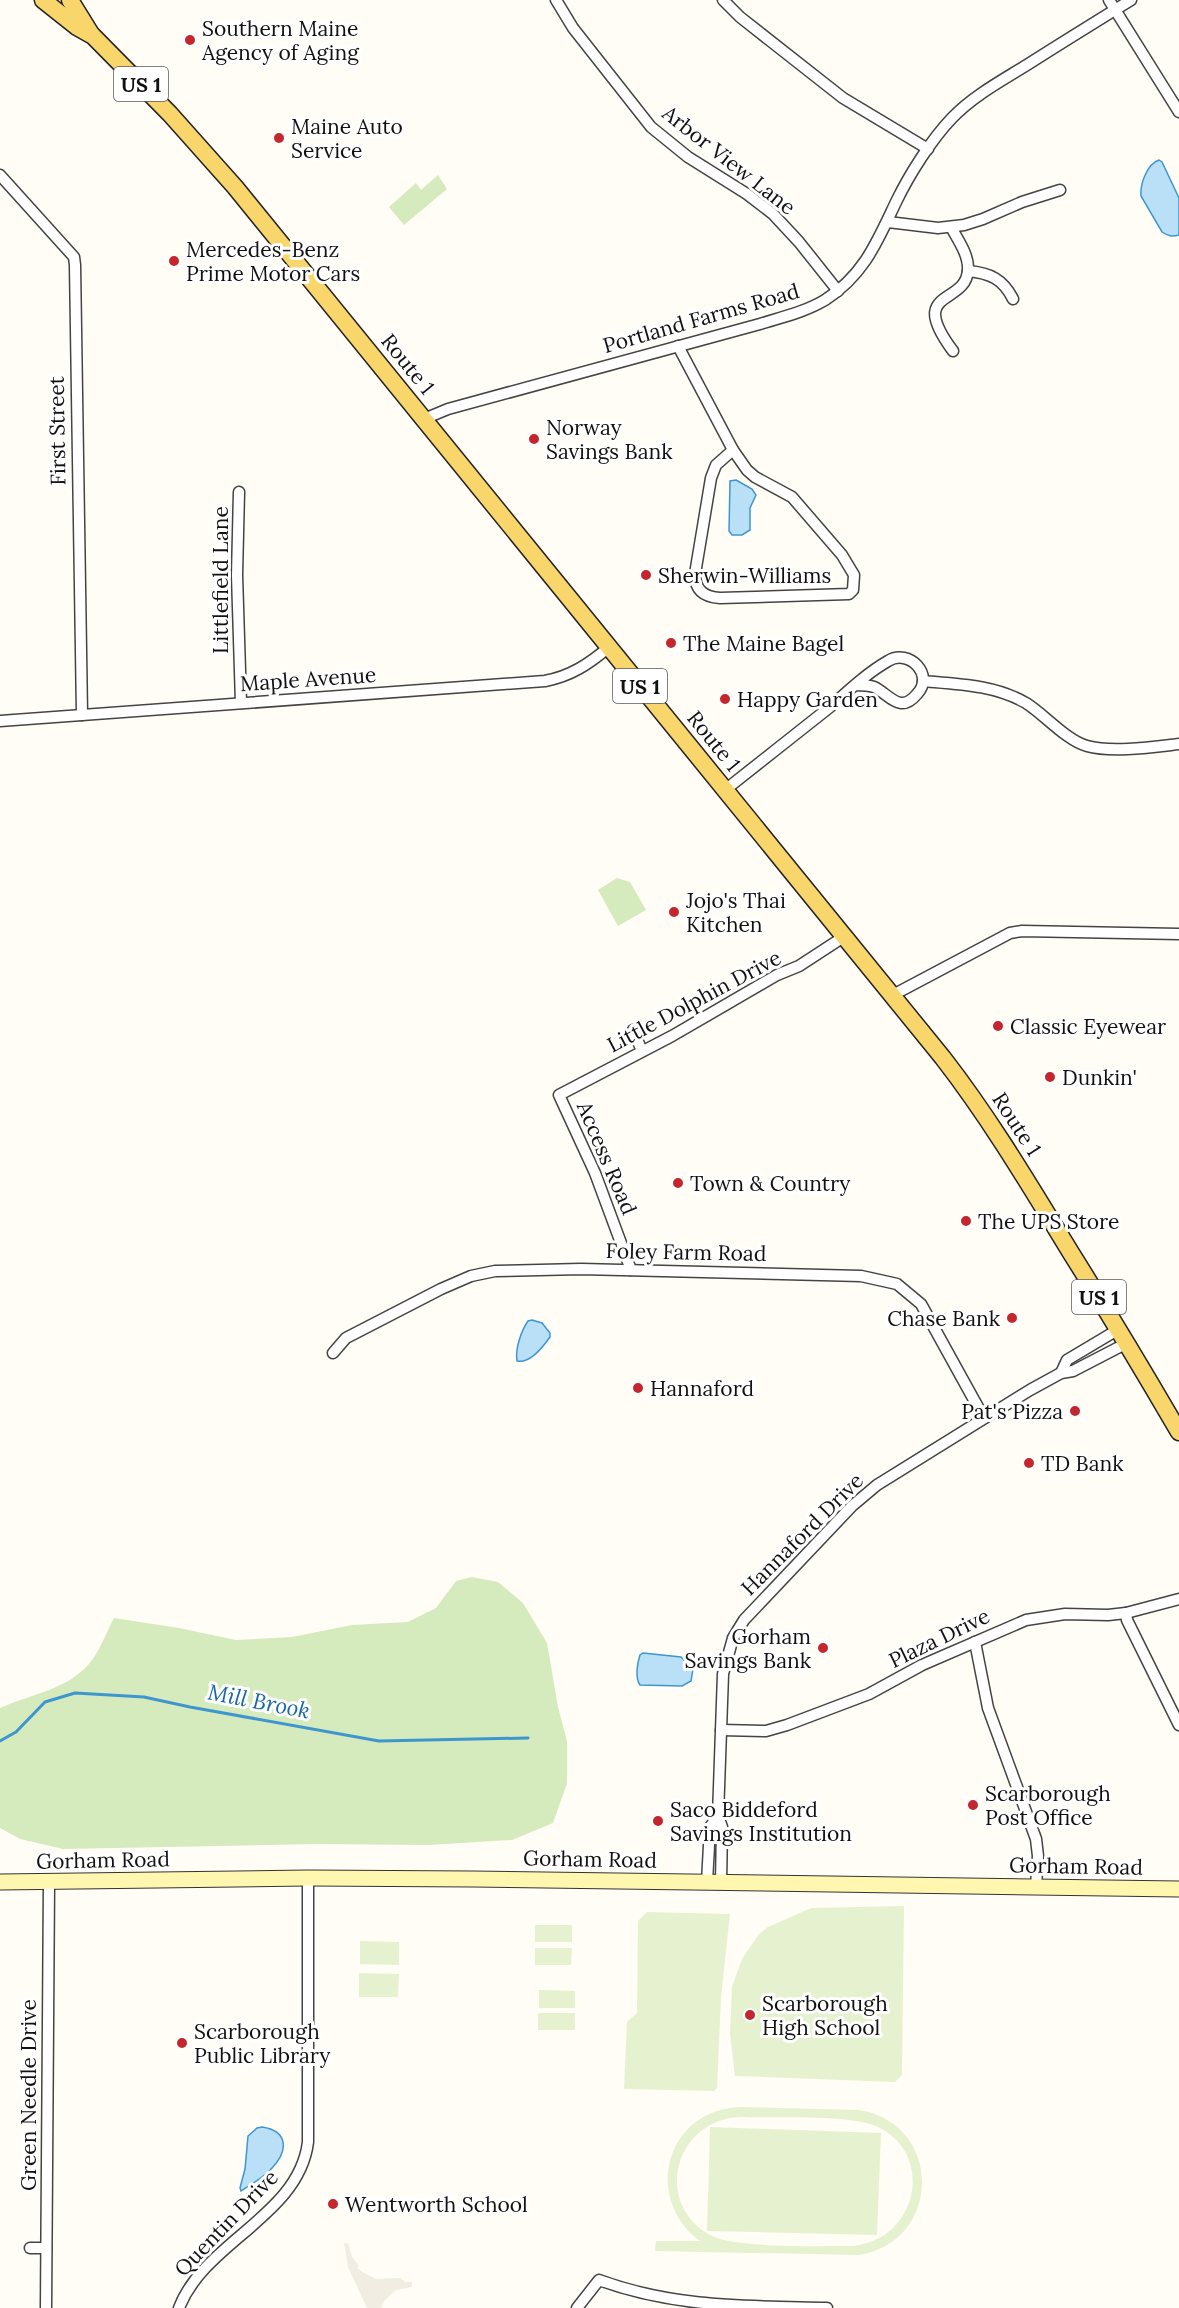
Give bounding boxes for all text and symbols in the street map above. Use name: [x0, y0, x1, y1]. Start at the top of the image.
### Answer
place label: Southern Maine Agency of Aging: [201, 15, 359, 66]
marker: Southern Maine Agency of Aging: [183, 33, 197, 47]
road number: US 1: [114, 67, 168, 101]
street label: Arbor View Lane: [656, 99, 801, 220]
place label: Maine Auto Service: [291, 113, 403, 164]
marker: Maine Auto Service: [272, 131, 286, 145]
place label: Mercedes-Benz Prime Motor Cars: [186, 236, 360, 287]
marker: Mercedes-Benz Prime Motor Cars: [167, 254, 181, 268]
street label: Portland Farms Road: [600, 277, 802, 359]
street label: Route 1: [375, 328, 441, 400]
street label: First Street: [43, 375, 71, 486]
place label: Norway Savings Bank: [546, 414, 673, 465]
marker: Norway Savings Bank: [527, 432, 541, 446]
street label: Littlefield Lane: [207, 506, 234, 654]
place label: Sherwin-Williams: [658, 562, 831, 589]
marker: Sherwin-Williams: [639, 568, 653, 582]
place label: The Maine Bagel: [683, 630, 844, 657]
marker: The Maine Bagel: [664, 636, 678, 650]
street label: Maple Avenue: [239, 661, 377, 697]
road number: US 1: [613, 669, 667, 703]
place label: Happy Garden: [737, 686, 878, 713]
marker: Happy Garden: [718, 692, 732, 706]
street label: Route 1: [681, 705, 747, 777]
place label: Jojo's Thai Kitchen: [685, 887, 786, 938]
marker: Jojo's Thai Kitchen: [667, 905, 681, 919]
street label: Little Dolphin Drive: [602, 944, 786, 1058]
place label: Classic Eyewear: [1010, 1013, 1166, 1040]
marker: Classic Eyewear: [991, 1019, 1005, 1033]
place label: Dunkin': [1062, 1064, 1137, 1091]
marker: Dunkin': [1043, 1070, 1057, 1084]
street label: Route 1: [986, 1087, 1048, 1161]
street label: Access Road: [571, 1096, 643, 1219]
place label: Town & Country: [690, 1170, 850, 1197]
marker: Town & Country: [671, 1176, 685, 1190]
place label: The UPS Store: [978, 1208, 1119, 1235]
marker: The UPS Store: [959, 1214, 973, 1228]
street label: Foley Farm Road: [605, 1237, 767, 1267]
road number: US 1: [1072, 1280, 1126, 1314]
place label: Chase Bank: [887, 1305, 1001, 1332]
marker: Chase Bank: [1005, 1311, 1019, 1325]
place label: Hannaford: [650, 1375, 754, 1402]
marker: Hannaford: [631, 1381, 645, 1395]
place label: Pat's Pizza: [961, 1398, 1063, 1425]
marker: Pat's Pizza: [1068, 1404, 1082, 1418]
place label: TD Bank: [1041, 1450, 1124, 1477]
marker: TD Bank: [1022, 1456, 1036, 1470]
street label: Hannaford Drive: [735, 1467, 869, 1601]
street label: Plaza Drive: [884, 1602, 994, 1674]
place label: Gorham Savings Bank: [684, 1623, 812, 1674]
marker: Gorham Savings Bank: [816, 1641, 830, 1655]
water label: Mill Brook: [206, 1677, 312, 1725]
place label: Scarborough Post Office: [985, 1780, 1111, 1831]
place label: Saco Biddeford Savings Institution: [670, 1796, 852, 1847]
marker: Scarborough Post Office: [966, 1798, 980, 1812]
marker: Saco Biddeford Savings Institution: [651, 1814, 665, 1828]
street label: Gorham Road: [523, 1844, 657, 1874]
street label: Gorham Road: [36, 1845, 170, 1875]
street label: Gorham Road: [1009, 1851, 1143, 1881]
place label: Scarborough High School: [762, 1990, 888, 2041]
street label: Green Needle Drive: [15, 1999, 42, 2191]
marker: Scarborough High School: [743, 2008, 757, 2022]
place label: Scarborough Public Library: [194, 2018, 330, 2069]
marker: Scarborough Public Library: [175, 2036, 189, 2050]
street label: Quentin Drive: [168, 2164, 284, 2282]
place label: Wentworth School: [345, 2191, 528, 2218]
marker: Wentworth School: [326, 2197, 340, 2211]

